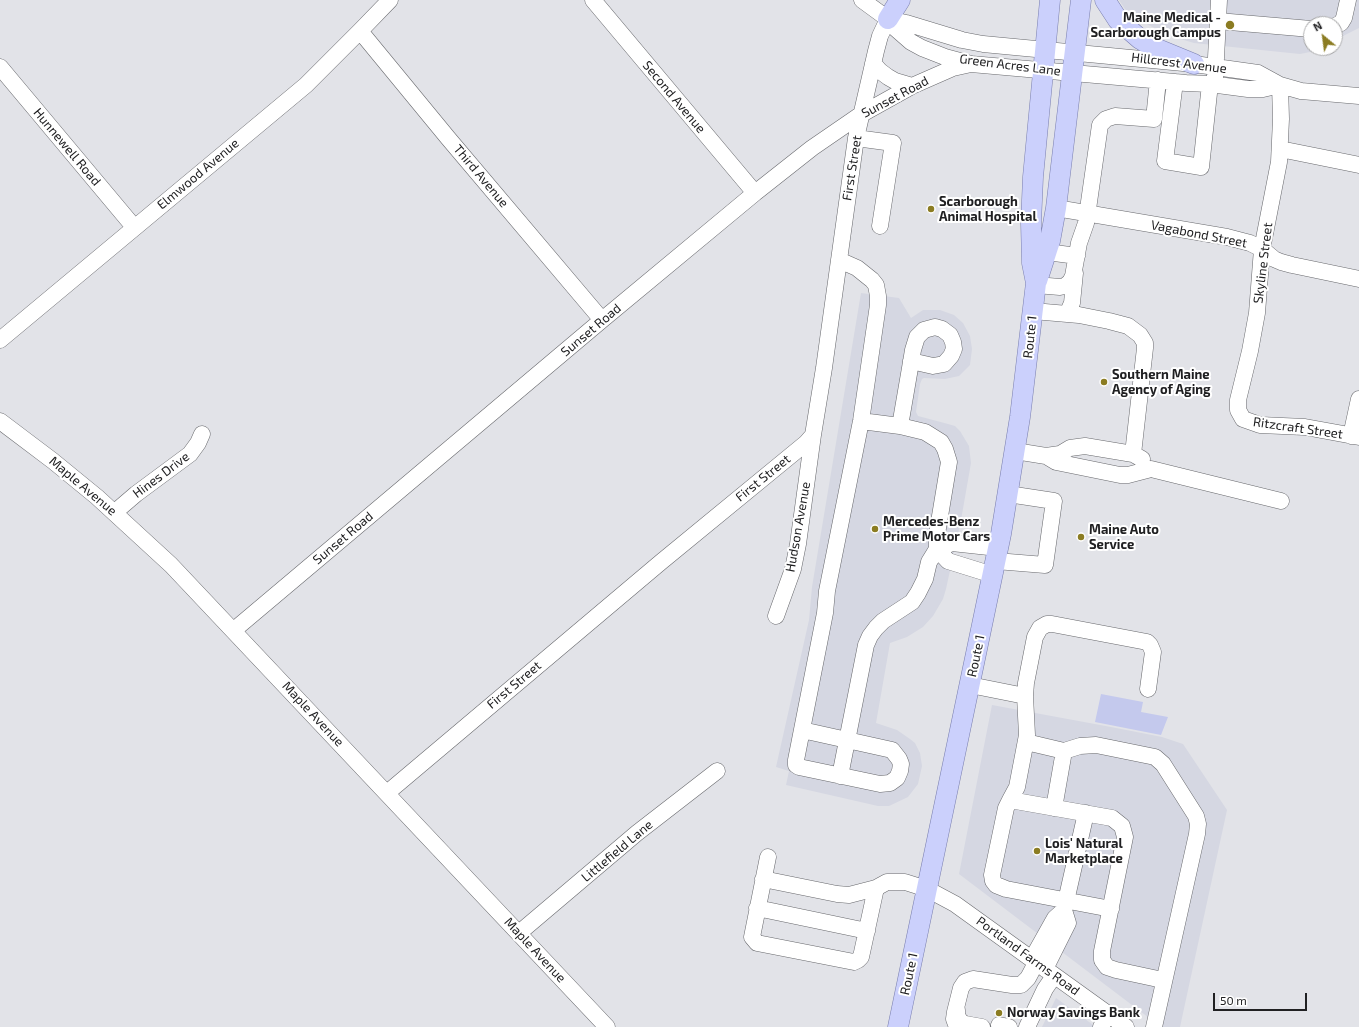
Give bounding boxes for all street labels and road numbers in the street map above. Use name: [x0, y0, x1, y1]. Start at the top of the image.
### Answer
street label: Hillcrest Avenue: [1130, 49, 1228, 77]
street label: Green Acres Lane: [958, 51, 1062, 79]
street label: Second Avenue: [639, 58, 709, 136]
street label: Sunset Road: [859, 73, 931, 121]
street label: Hunnewell Road: [30, 105, 104, 189]
street label: First Street: [839, 134, 865, 202]
street label: Elmwood Avenue: [154, 135, 242, 213]
street label: Third Avenue: [450, 141, 512, 211]
street label: Vagabond Street: [1149, 217, 1249, 251]
street label: Skyline Street: [1250, 222, 1276, 304]
street label: Sunset Road: [558, 300, 624, 360]
street label: Route 1: [1020, 315, 1040, 359]
street label: Ritzcraft Street: [1252, 414, 1344, 442]
street label: Hines Drive: [130, 449, 192, 501]
street label: First Street: [732, 451, 794, 505]
street label: Maple Avenue: [46, 453, 120, 519]
street label: Hudson Avenue: [782, 481, 814, 573]
street label: Sunset Road: [310, 508, 376, 568]
street label: Route 1: [964, 633, 988, 679]
street label: First Street: [484, 658, 544, 712]
street label: Maple Avenue: [279, 678, 347, 750]
street label: Littlefield Lane: [578, 817, 656, 885]
street label: Portland Farms Road: [973, 913, 1083, 999]
street label: Maple Avenue: [501, 914, 569, 986]
street label: Route 1: [897, 951, 921, 997]

